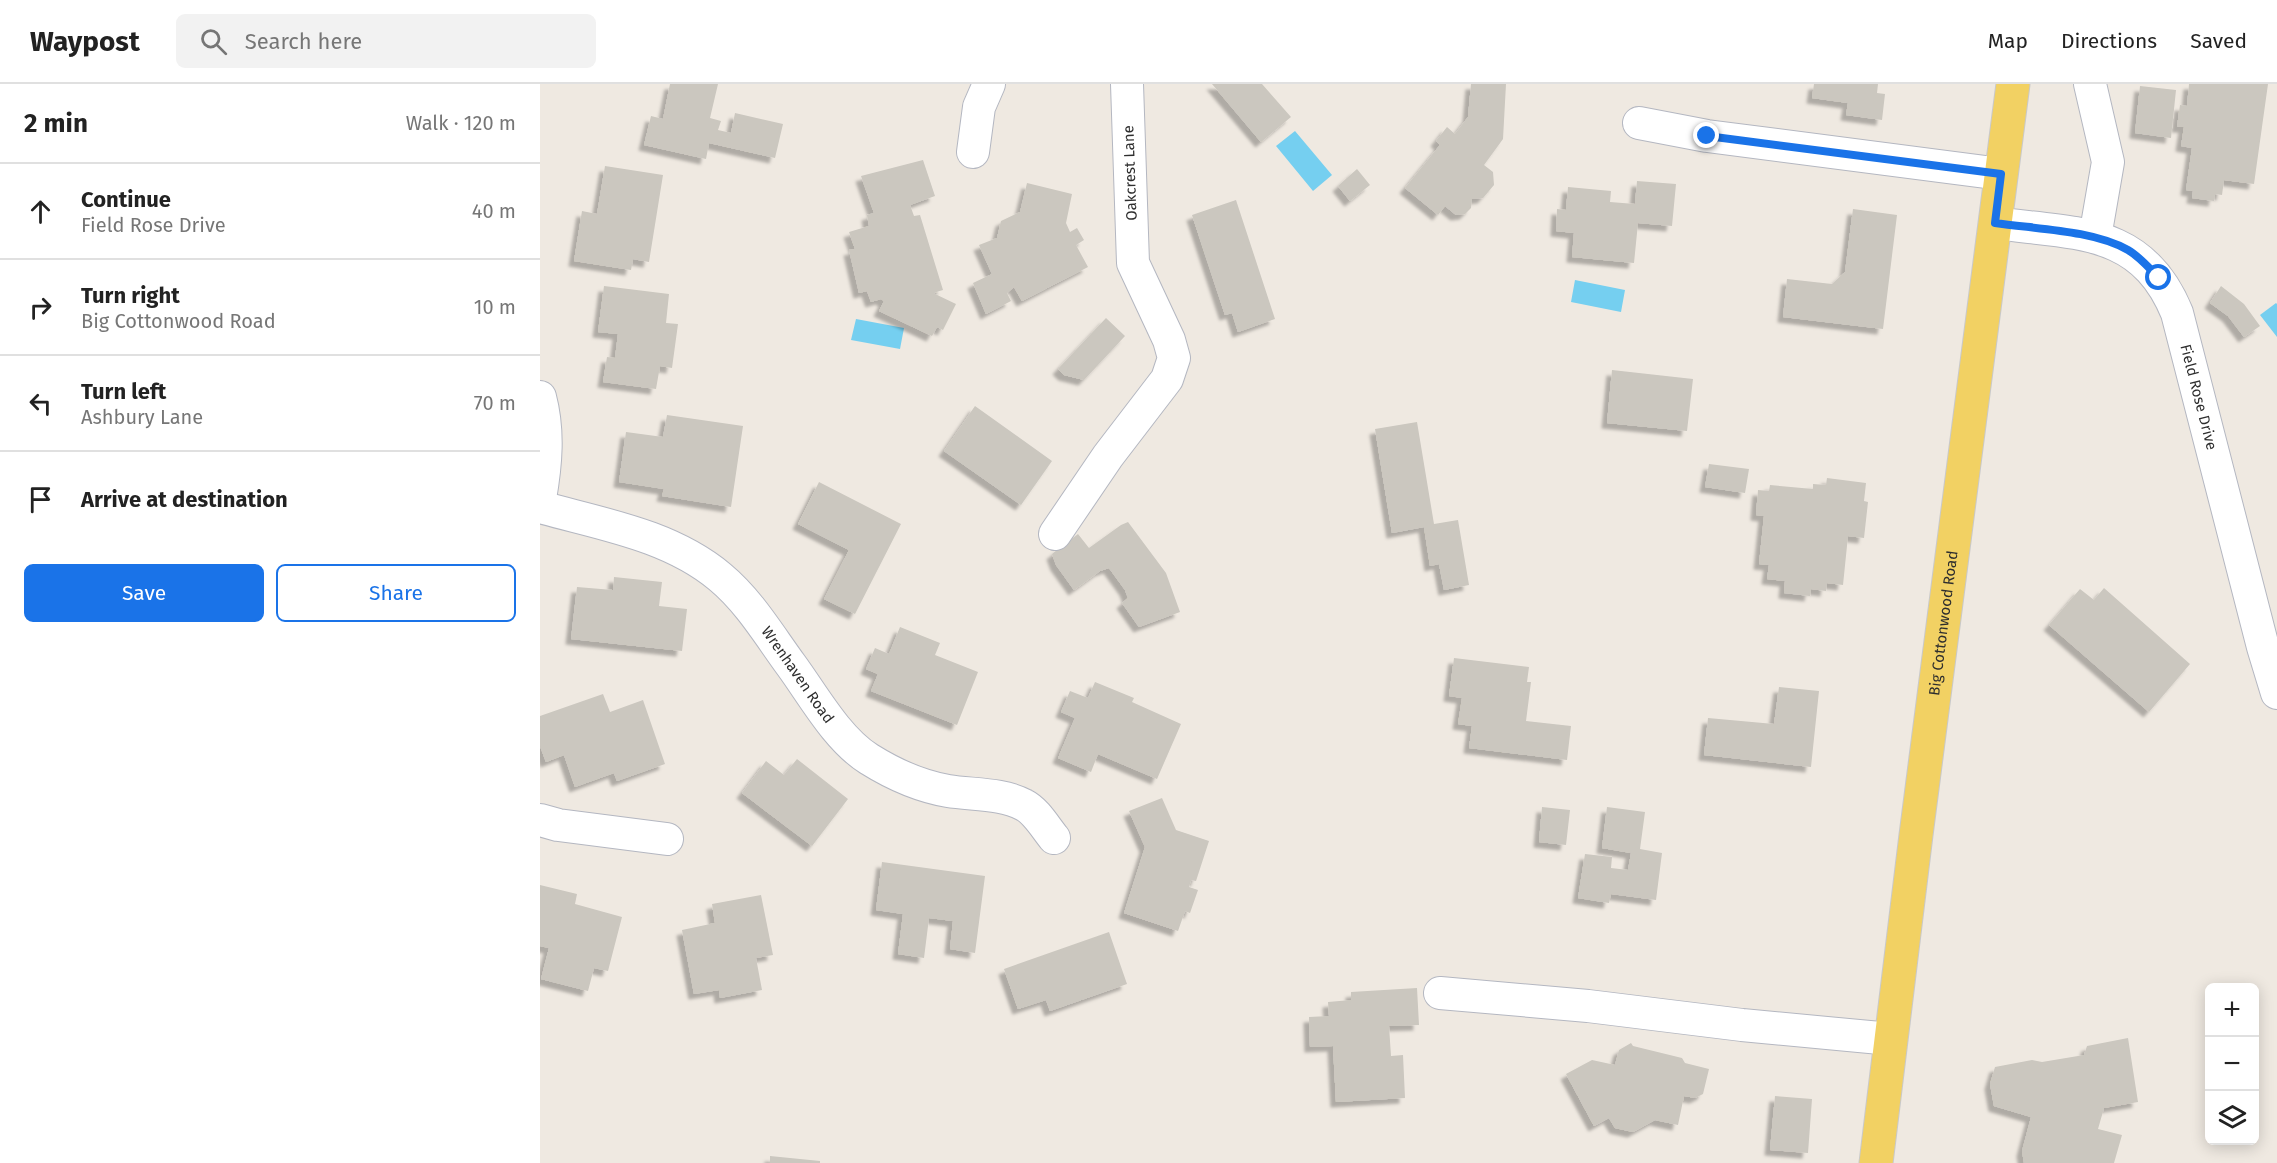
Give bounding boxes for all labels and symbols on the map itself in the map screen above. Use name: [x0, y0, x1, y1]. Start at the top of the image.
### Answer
route end: [1693, 122, 1719, 148]
street label: Oakcrest Lane: [1119, 125, 1141, 221]
route start: [2145, 264, 2171, 290]
street label: Field Rose Drive: [2176, 342, 2221, 452]
street label: Big Cottonwood Road: [1925, 550, 1962, 697]
street label: Wrenhaven Road: [758, 623, 838, 727]

